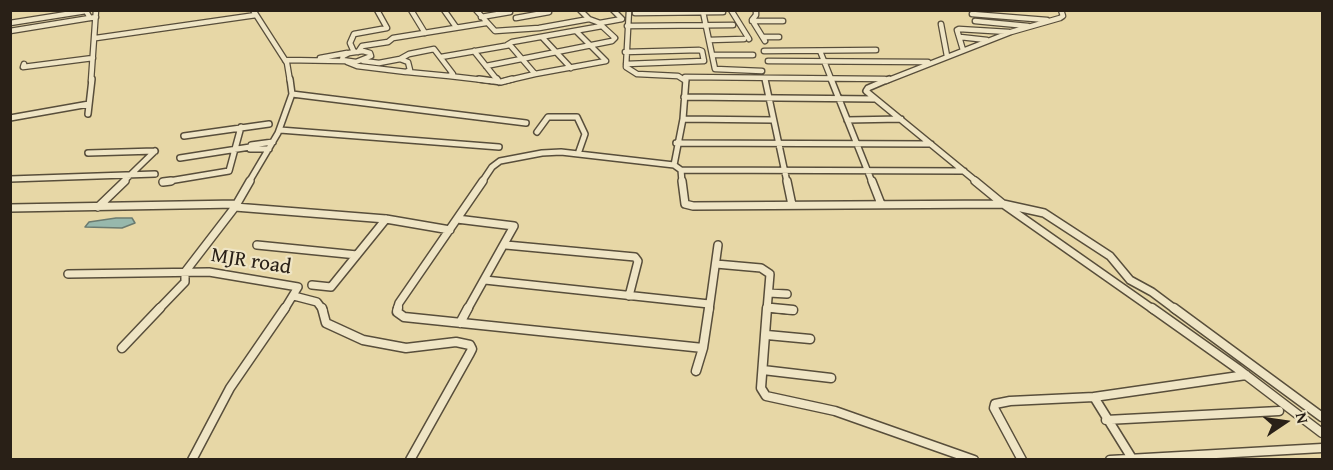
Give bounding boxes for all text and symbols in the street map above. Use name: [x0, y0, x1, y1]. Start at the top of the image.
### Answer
street label: MJR road: [209, 243, 293, 281]
north arrow: [1255, 392, 1315, 452]
text: N: [1290, 410, 1315, 426]

